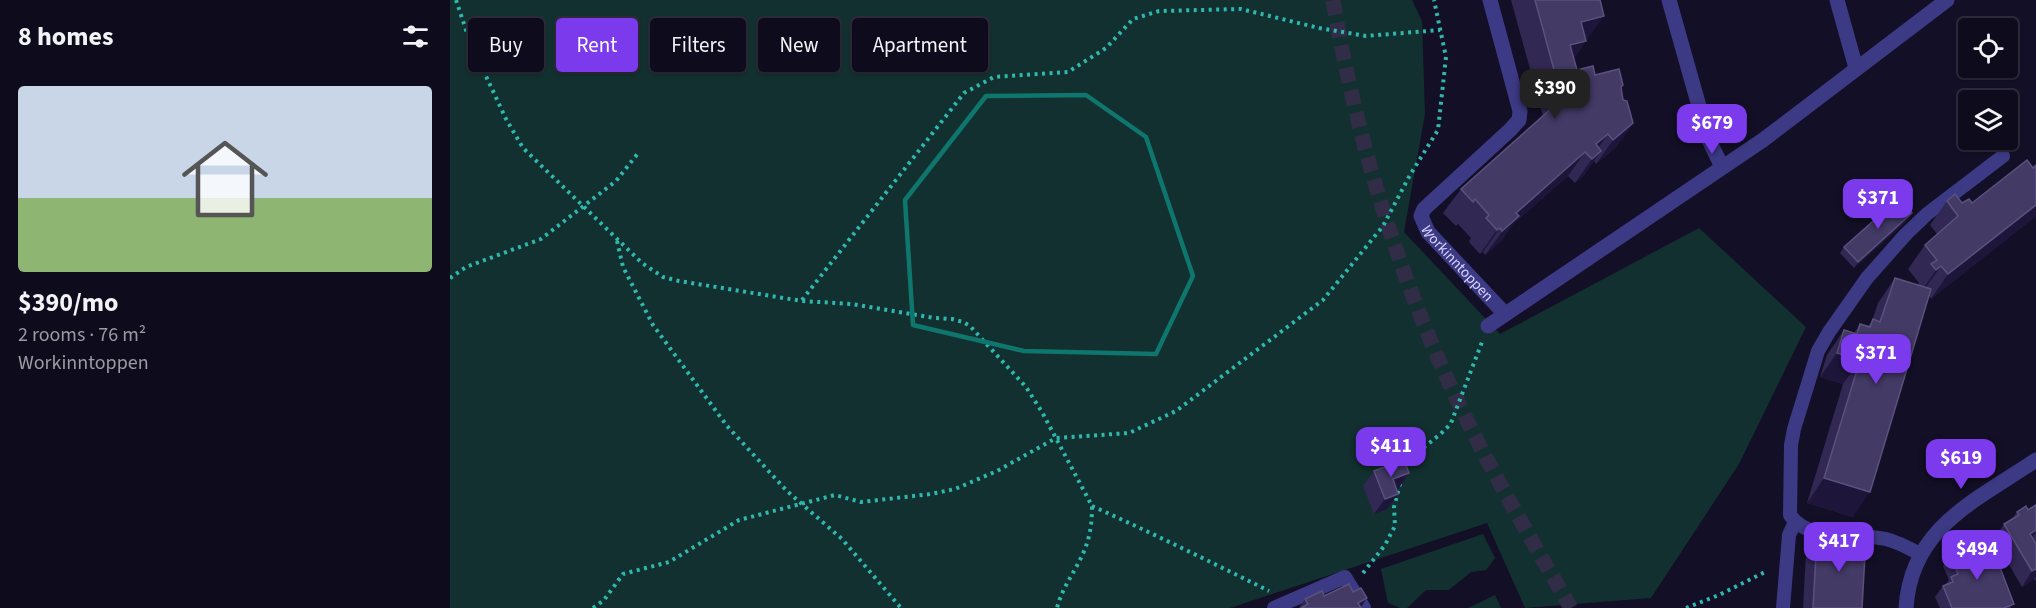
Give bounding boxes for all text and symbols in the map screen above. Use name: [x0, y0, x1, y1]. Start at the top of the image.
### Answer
text: 8 homes: [18, 18, 113, 55]
chip: Buy: [468, 18, 544, 72]
chip: Rent: [556, 18, 638, 72]
chip: Filters: [650, 18, 746, 72]
chip: New: [758, 18, 840, 72]
chip: Apartment: [852, 18, 988, 72]
map controls: [1958, 18, 2018, 150]
button: locate: [1958, 18, 2018, 78]
icon: filters: [399, 20, 432, 53]
pin: $390: [1519, 69, 1591, 120]
text: $390: [1534, 74, 1576, 102]
button: layers: [1958, 90, 2018, 150]
pin: $679: [1676, 104, 1748, 155]
text: $679: [1691, 109, 1733, 137]
icon: home: [171, 125, 279, 233]
pin: $371: [1842, 179, 1914, 230]
text: $371: [1857, 184, 1899, 212]
street label: Workinntoppen: [1416, 222, 1498, 306]
text: $390/mo: [18, 284, 118, 321]
text: 2 rooms · 76 m²: [18, 321, 146, 349]
pin: $371: [1840, 334, 1912, 385]
text: $371: [1855, 339, 1897, 367]
text: Workinntoppen: [18, 349, 149, 377]
pin: $411: [1355, 427, 1427, 478]
text: $411: [1370, 432, 1412, 460]
pin: $619: [1925, 439, 1997, 490]
text: $619: [1940, 444, 1982, 472]
pin: $417: [1803, 522, 1875, 573]
text: $417: [1818, 527, 1860, 555]
pin: $494: [1941, 530, 2013, 581]
text: $494: [1956, 535, 1998, 563]

